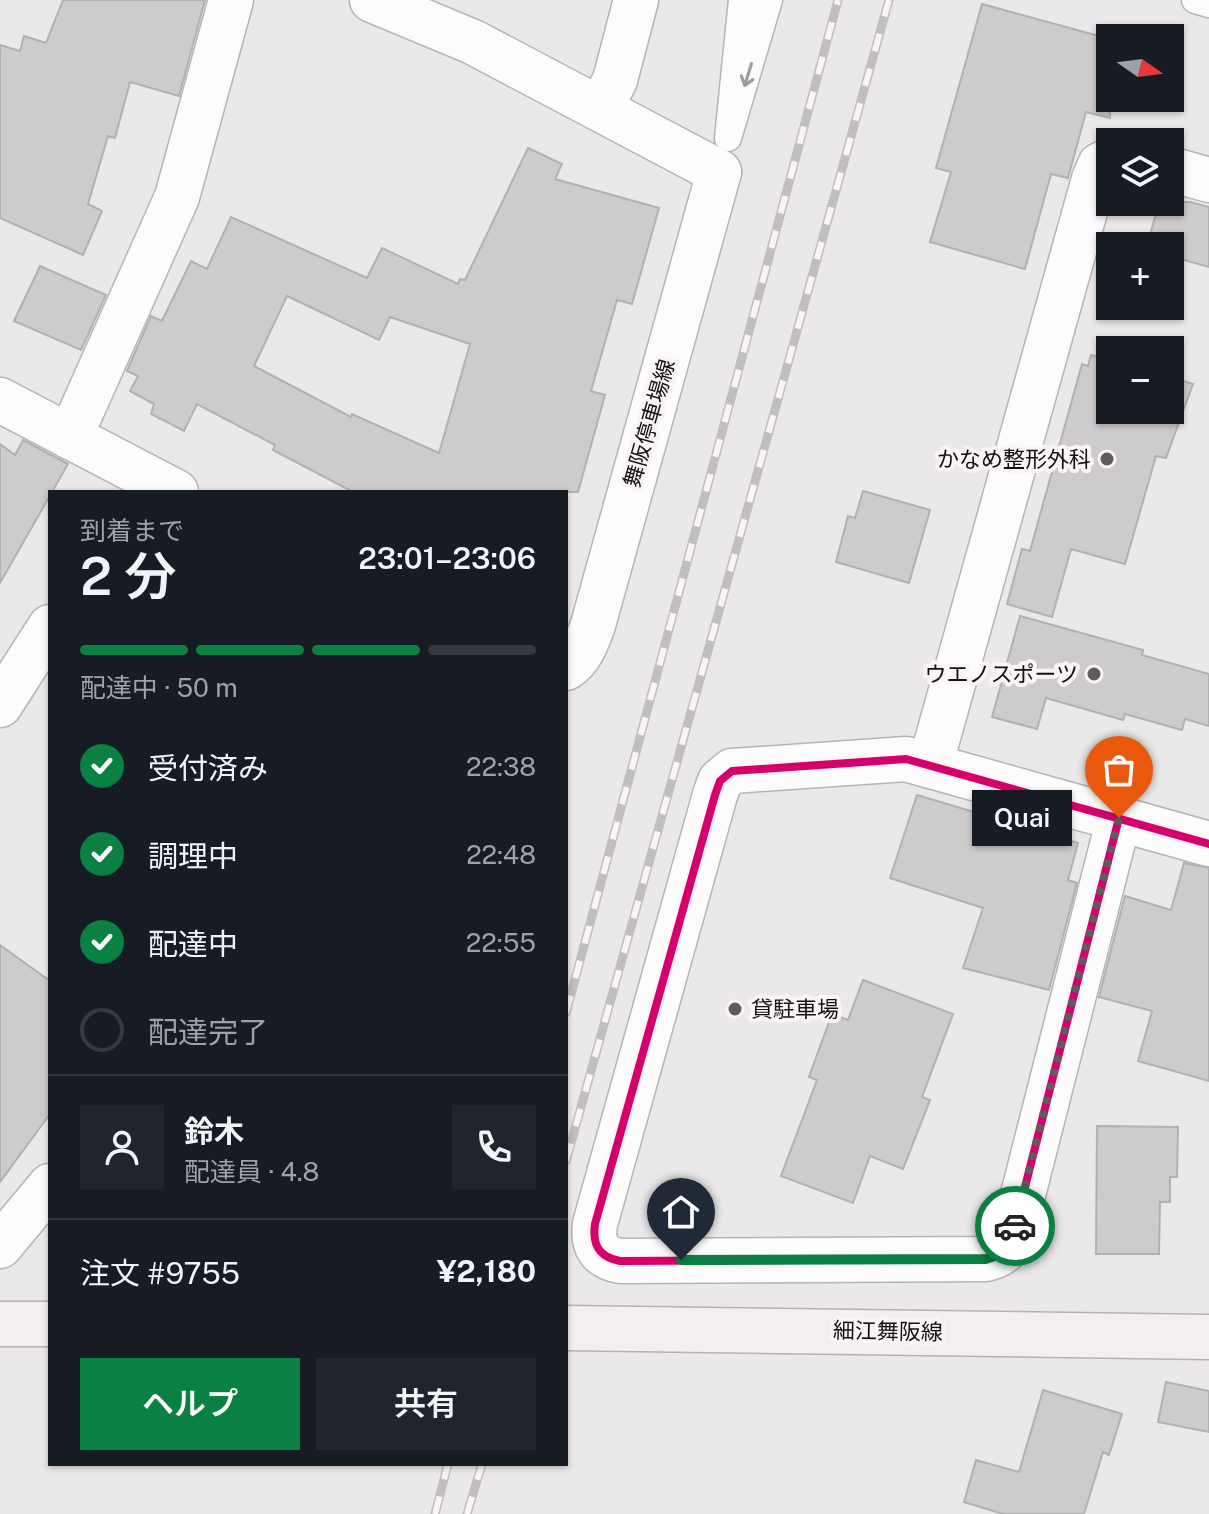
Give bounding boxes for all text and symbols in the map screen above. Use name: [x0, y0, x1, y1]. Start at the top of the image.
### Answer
north arrow: [1096, 24, 1184, 112]
map controls: [1096, 24, 1184, 424]
one-way arrow: [740, 62, 754, 87]
button: layers: [1096, 128, 1184, 216]
button: +: [1096, 232, 1184, 320]
button: −: [1096, 336, 1184, 424]
street label: 舞阪停車場線: [618, 356, 680, 490]
place label: かなめ整形外科: [937, 446, 1091, 472]
marker: かなめ整形外科: [1098, 450, 1116, 468]
text: 到着まで: [80, 515, 184, 546]
text: 23:01–23:06: [358, 540, 536, 576]
text: 2 分: [80, 546, 176, 607]
place label: ウエノスポーツ: [924, 661, 1078, 687]
marker: ウエノスポーツ: [1085, 665, 1103, 683]
text: 配達中 · 50 m: [80, 672, 238, 703]
pin: [1085, 736, 1153, 818]
icon: check: [80, 744, 124, 788]
icon: bag: [1097, 748, 1141, 792]
text: 受付済み: [148, 750, 268, 786]
text: 22:38: [466, 751, 536, 782]
callout: Quai: [971, 790, 1071, 846]
text: Quai: [994, 802, 1050, 833]
icon: check: [80, 832, 124, 876]
text: 調理中: [148, 838, 238, 874]
text: 22:48: [466, 839, 536, 870]
icon: check: [80, 920, 124, 964]
text: 配達中: [148, 926, 238, 962]
text: 22:55: [466, 927, 536, 958]
place label: 貸駐車場: [751, 996, 839, 1022]
marker: 貸駐車場: [726, 1000, 744, 1018]
text: 配達完了: [148, 1014, 268, 1050]
button: person: [80, 1105, 164, 1189]
button: phone: [452, 1105, 536, 1189]
text: 鈴木: [184, 1113, 244, 1149]
text: 配達員 · 4.8: [184, 1156, 319, 1187]
pin: [647, 1178, 715, 1260]
courier: [975, 1186, 1055, 1266]
icon: home: [659, 1190, 703, 1234]
icon: car: [993, 1204, 1037, 1248]
text: ¥2,180: [437, 1253, 536, 1289]
text: 注文 #9755: [80, 1255, 240, 1291]
street label: 細江舞阪線: [833, 1317, 943, 1345]
button: ヘルプ: [80, 1358, 300, 1450]
button: 共有: [316, 1358, 536, 1450]

